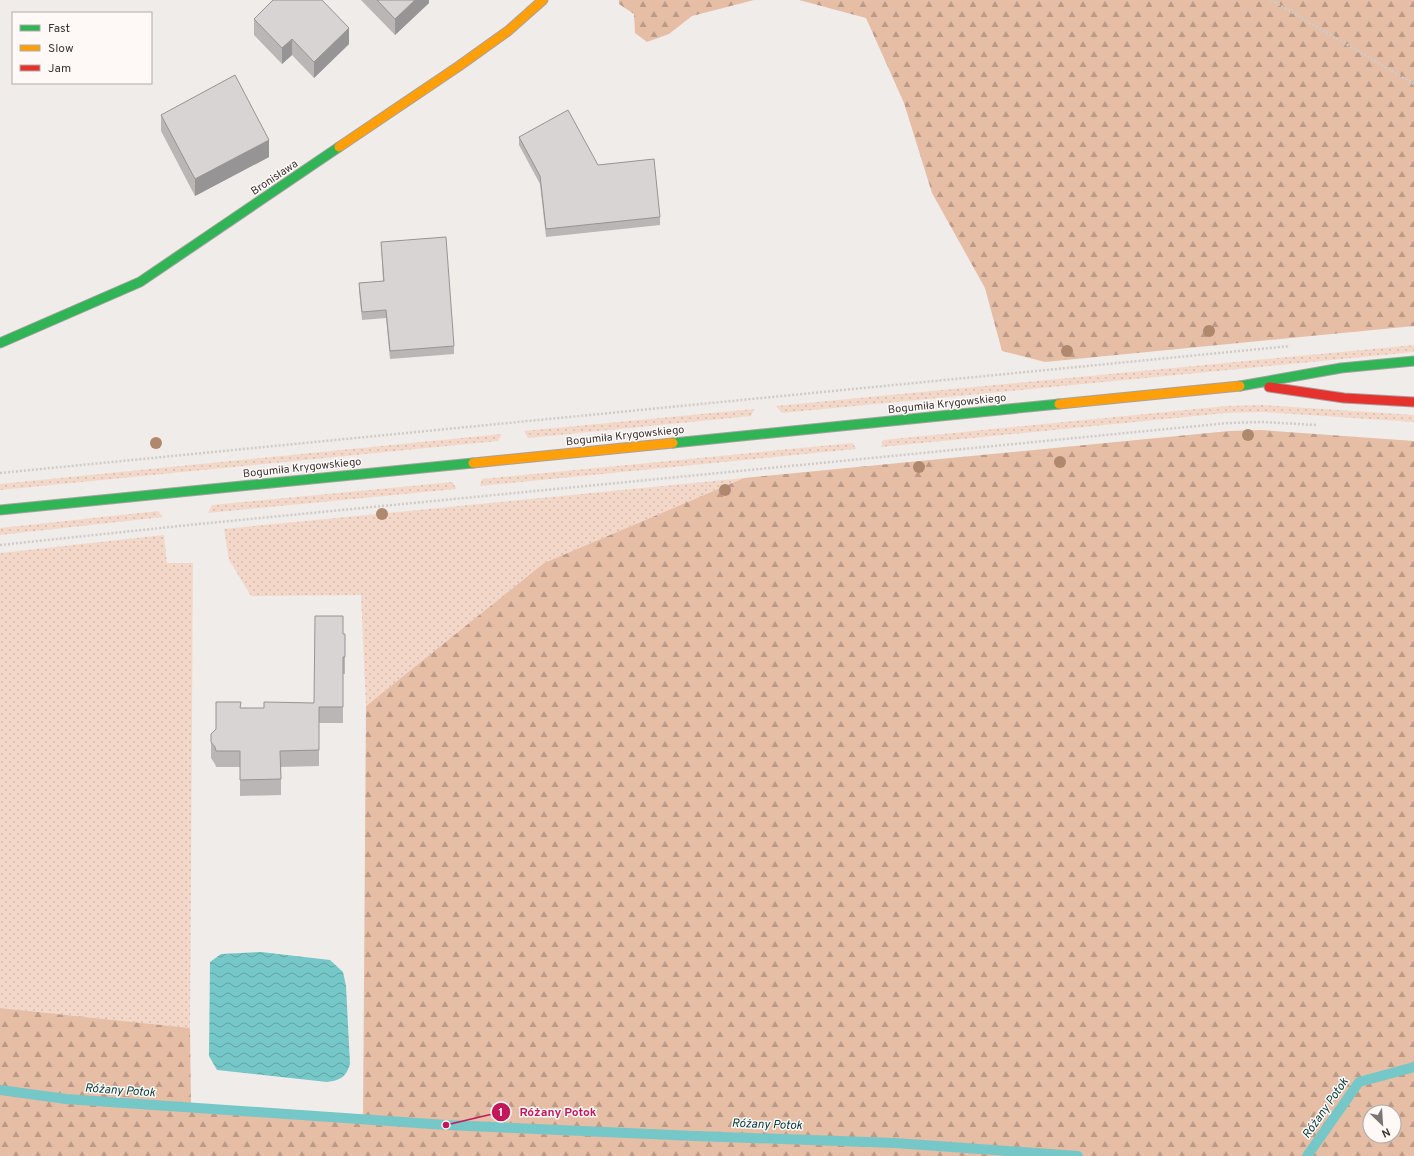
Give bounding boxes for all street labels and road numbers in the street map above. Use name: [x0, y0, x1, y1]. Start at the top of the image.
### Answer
street label: Bronisława: [248, 157, 301, 199]
street label: Bogumiła Krygowskiego: [887, 391, 1007, 417]
street label: Bogumiła Krygowskiego: [565, 423, 685, 449]
street label: Bogumiła Krygowskiego: [242, 455, 362, 481]

